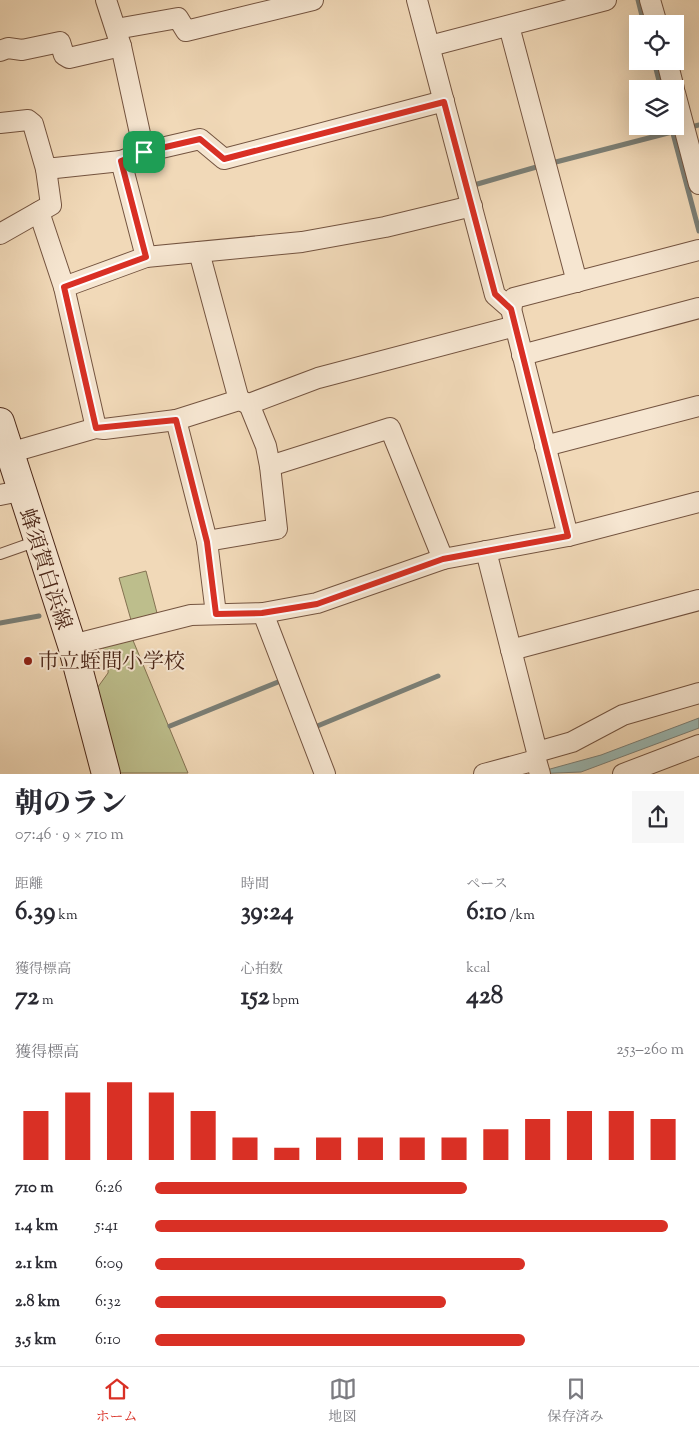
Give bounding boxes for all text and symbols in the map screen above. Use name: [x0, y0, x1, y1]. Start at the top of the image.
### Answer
map controls: [629, 15, 684, 135]
button: locate: [629, 15, 684, 70]
button: layers: [629, 80, 684, 135]
pin: [123, 131, 165, 173]
icon: arrive: [130, 138, 158, 166]
street label: 蜂須賀白浜線: [10, 505, 78, 634]
place label: 市立蛭間小学校: [38, 648, 185, 678]
marker: 市立蛭間小学校: [22, 655, 34, 667]
text: 朝のラン: [15, 785, 127, 825]
button: share: [632, 791, 684, 843]
text: 07:46 · 9 × 710 m: [15, 824, 124, 847]
text: 距離: [15, 875, 43, 895]
text: 時間: [241, 875, 269, 895]
text: ペース: [466, 875, 508, 895]
text: 6.39: [15, 895, 55, 931]
text: 39:24: [241, 895, 293, 931]
text: 6:10: [466, 895, 506, 931]
text: km: [55, 906, 77, 926]
text: /km: [506, 906, 535, 926]
text: kcal: [466, 959, 490, 979]
text: 獲得標高: [15, 960, 71, 980]
text: 心拍数: [241, 960, 283, 980]
text: 428: [466, 979, 503, 1015]
text: 72: [15, 980, 39, 1016]
text: 152: [241, 980, 269, 1016]
text: m: [39, 991, 54, 1011]
text: bpm: [269, 991, 299, 1011]
text: 253–260 m: [616, 1039, 684, 1062]
text: 獲得標高: [15, 1042, 79, 1065]
text: 710 m: [15, 1177, 53, 1200]
text: 6:26: [95, 1177, 122, 1200]
text: 1.4 km: [15, 1215, 58, 1238]
text: 5:41: [95, 1215, 118, 1238]
text: 2.1 km: [15, 1253, 57, 1276]
text: 6:09: [95, 1253, 123, 1276]
text: 2.8 km: [15, 1291, 60, 1314]
text: 6:32: [95, 1291, 121, 1314]
text: 3.5 km: [15, 1329, 56, 1352]
text: 6:10: [95, 1329, 121, 1352]
tab: ホーム: [96, 1375, 138, 1428]
tab: 地図: [329, 1375, 357, 1428]
tab: 保存済み: [548, 1375, 604, 1428]

